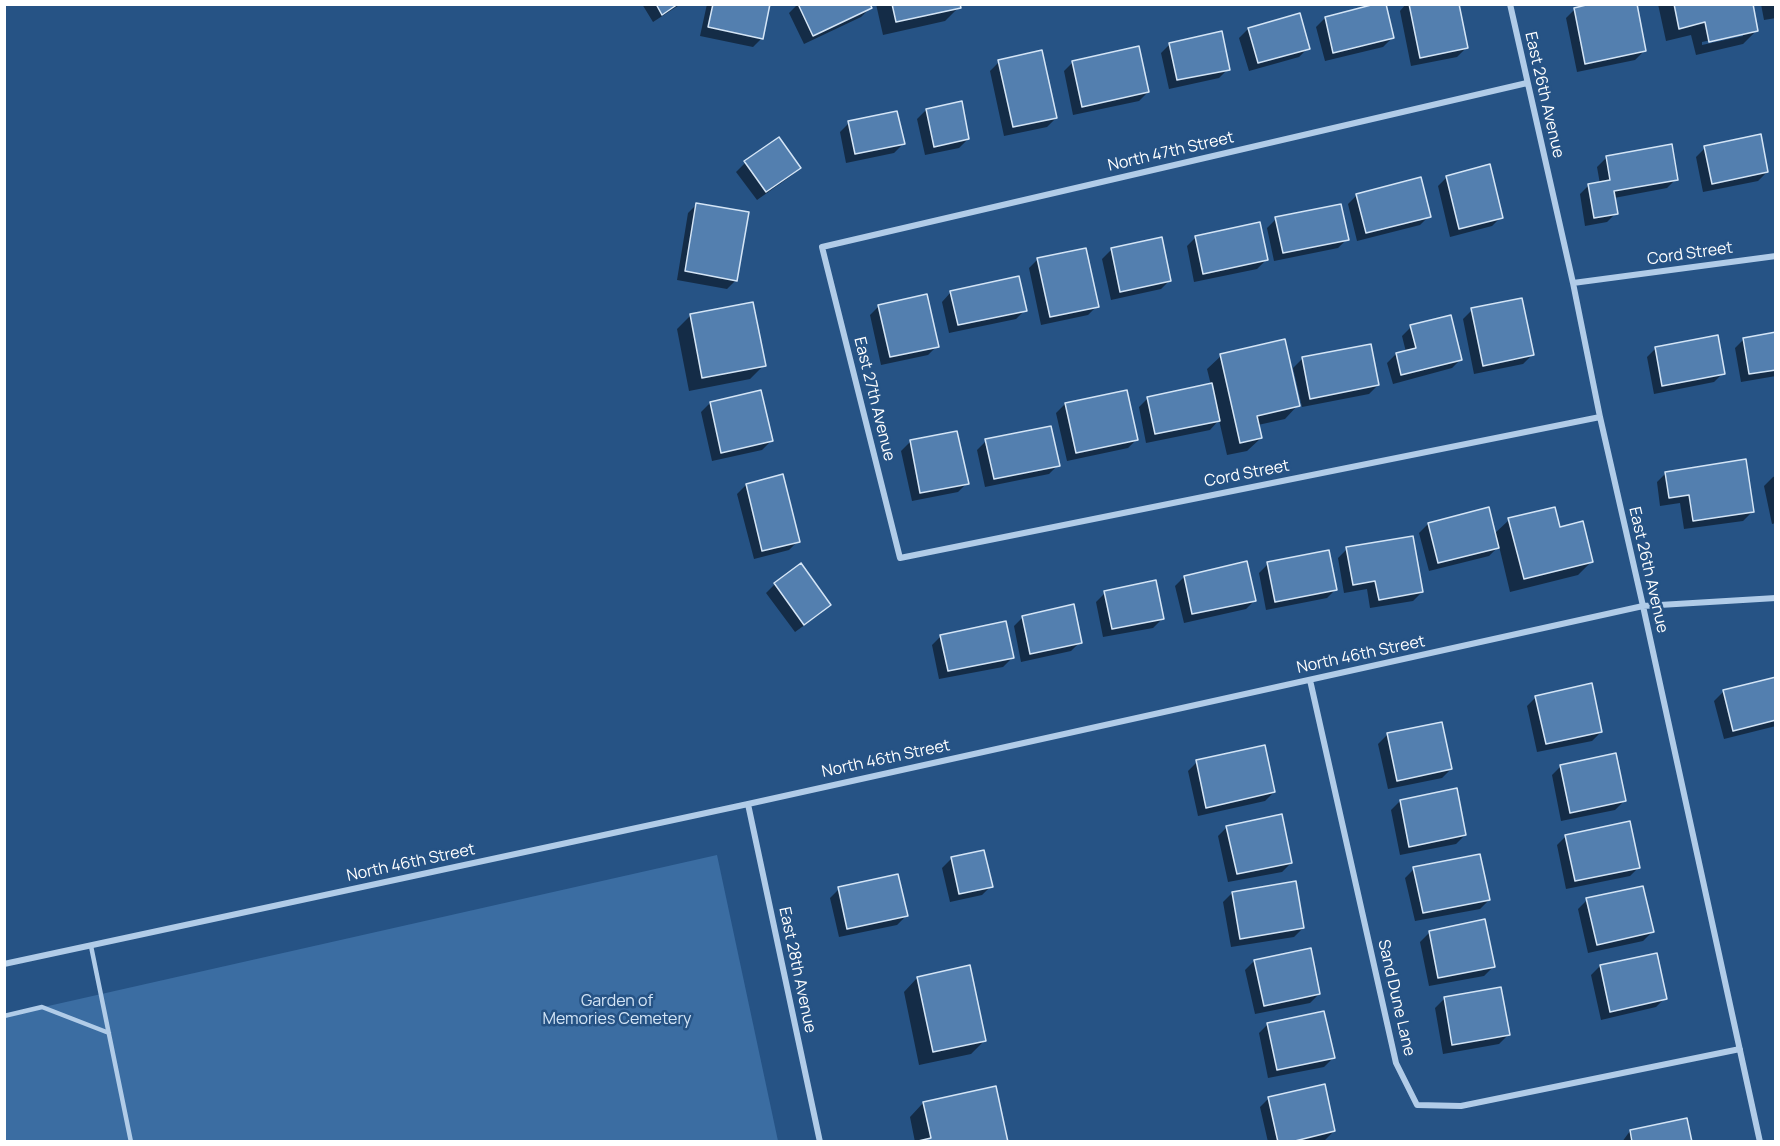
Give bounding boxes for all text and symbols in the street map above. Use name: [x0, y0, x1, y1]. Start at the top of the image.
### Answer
street label: East 26th Avenue: [1520, 30, 1568, 160]
street label: North 47th Street: [1106, 128, 1236, 176]
street label: Cord Street: [1646, 238, 1734, 270]
street label: East 27th Avenue: [849, 335, 899, 463]
street label: Cord Street: [1203, 456, 1291, 492]
street label: East 26th Avenue: [1624, 505, 1672, 635]
street label: North 46th Street: [1295, 632, 1427, 678]
street label: North 46th Street: [820, 736, 952, 782]
street label: North 46th Street: [345, 840, 477, 886]
street label: East 28th Avenue: [774, 905, 820, 1035]
street label: Sand Dune Lane: [1373, 938, 1419, 1058]
park label: Garden of Memories Cemetery: [543, 992, 691, 1030]

